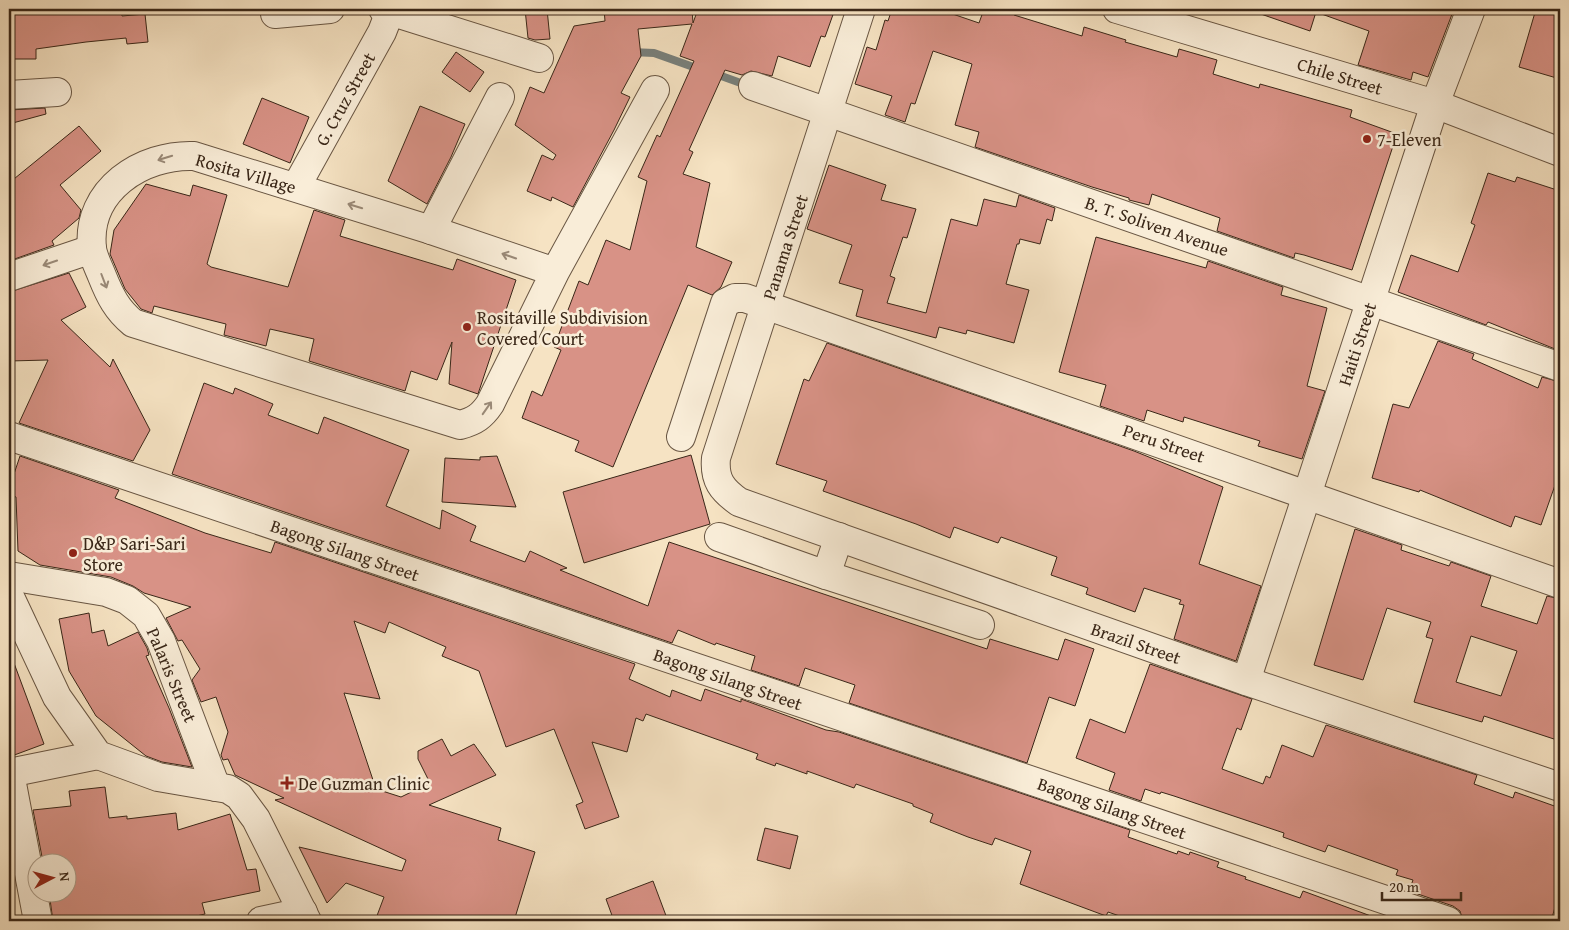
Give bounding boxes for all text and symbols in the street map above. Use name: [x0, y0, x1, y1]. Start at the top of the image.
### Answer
street label: G. Cruz Street: [308, 47, 382, 151]
street label: Chile Street: [1294, 50, 1387, 102]
place label: 7-Eleven: [1377, 126, 1442, 153]
marker: 7-Eleven: [1361, 133, 1373, 145]
street label: Rosita Village: [193, 146, 299, 200]
one-way arrow: [158, 154, 174, 164]
street label: B. T. Soliven Avenue: [1082, 189, 1232, 263]
street label: Panama Street: [755, 190, 815, 303]
one-way arrow: [347, 200, 363, 210]
one-way arrow: [501, 251, 517, 261]
one-way arrow: [43, 259, 59, 268]
one-way arrow: [100, 273, 109, 288]
street label: Haiti Street: [1331, 298, 1383, 389]
place label: Rositaville Subdivision Covered Court: [477, 304, 648, 352]
marker: Rositaville Subdivision Covered Court: [461, 321, 473, 333]
one-way arrow: [482, 401, 492, 415]
street label: Peru Street: [1120, 416, 1209, 470]
street label: Bagong Silang Street: [267, 512, 424, 588]
place label: D&P Sari-Sari Store: [83, 530, 185, 578]
marker: D&P Sari-Sari Store: [67, 547, 79, 559]
street label: Brazil Street: [1087, 615, 1185, 671]
street label: Palaris Street: [140, 623, 204, 727]
street label: Bagong Silang Street: [650, 641, 807, 717]
place label: De Guzman Clinic: [298, 770, 430, 797]
street label: Bagong Silang Street: [1034, 770, 1191, 846]
marker: De Guzman Clinic: [280, 776, 294, 790]
north arrow: [28, 852, 78, 902]
scale bar: [1382, 870, 1460, 902]
text: N: [54, 871, 75, 883]
text: 20 m: [1389, 876, 1420, 897]

